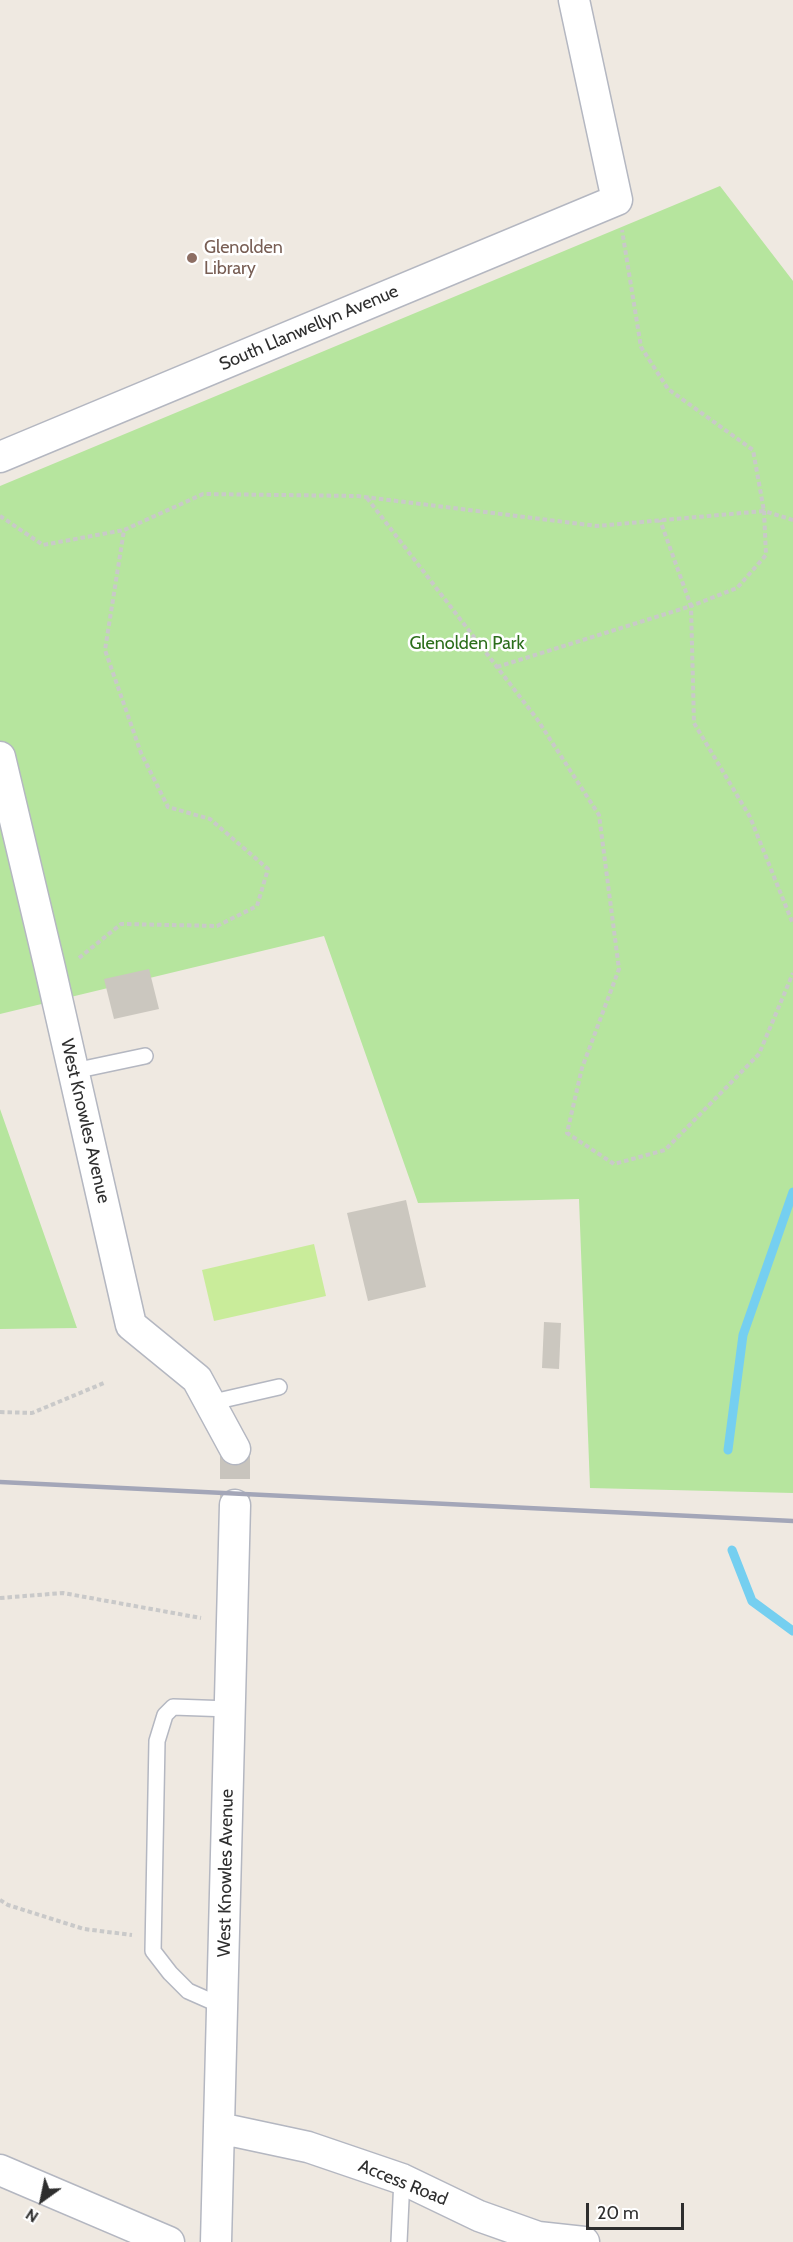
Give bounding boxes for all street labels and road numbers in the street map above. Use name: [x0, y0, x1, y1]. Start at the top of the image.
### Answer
street label: South Llanwellyn Avenue: [216, 280, 402, 376]
street label: West Knowles Avenue: [56, 1037, 114, 1205]
street label: West Knowles Avenue: [214, 1789, 238, 1957]
street label: Access Road: [355, 2155, 451, 2211]

